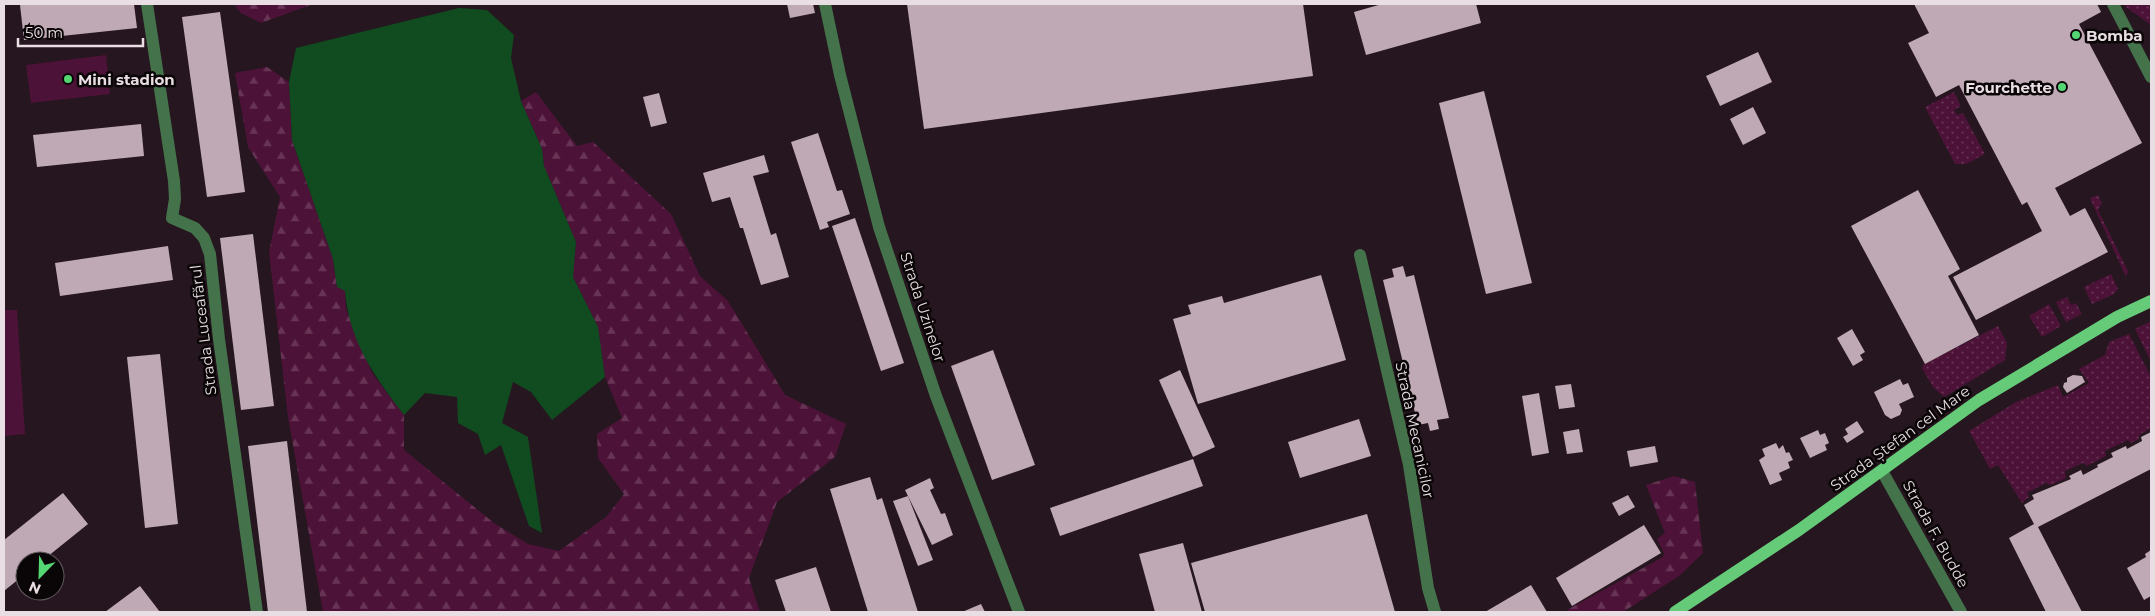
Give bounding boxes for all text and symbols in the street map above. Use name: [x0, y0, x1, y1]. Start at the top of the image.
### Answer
scale bar: [18, 15, 142, 47]
text: 50 m: [25, 23, 63, 42]
place label: Bomba: [2086, 26, 2143, 45]
marker: Bomba: [2070, 29, 2082, 41]
place label: Mini stadion: [78, 70, 175, 89]
marker: Mini stadion: [62, 73, 74, 85]
place label: Fourchette: [1965, 78, 2052, 97]
marker: Fourchette: [2056, 81, 2068, 93]
street label: Strada Uzinelor: [896, 249, 950, 365]
street label: Strada Luceafărul: [186, 264, 220, 396]
street label: Strada Mecanicilor: [1391, 360, 1439, 500]
street label: Strada Ștefan cel Mare: [1827, 381, 1974, 496]
street label: Strada F. Budde: [1899, 477, 1973, 591]
north arrow: [15, 551, 65, 601]
text: N: [26, 577, 44, 598]

